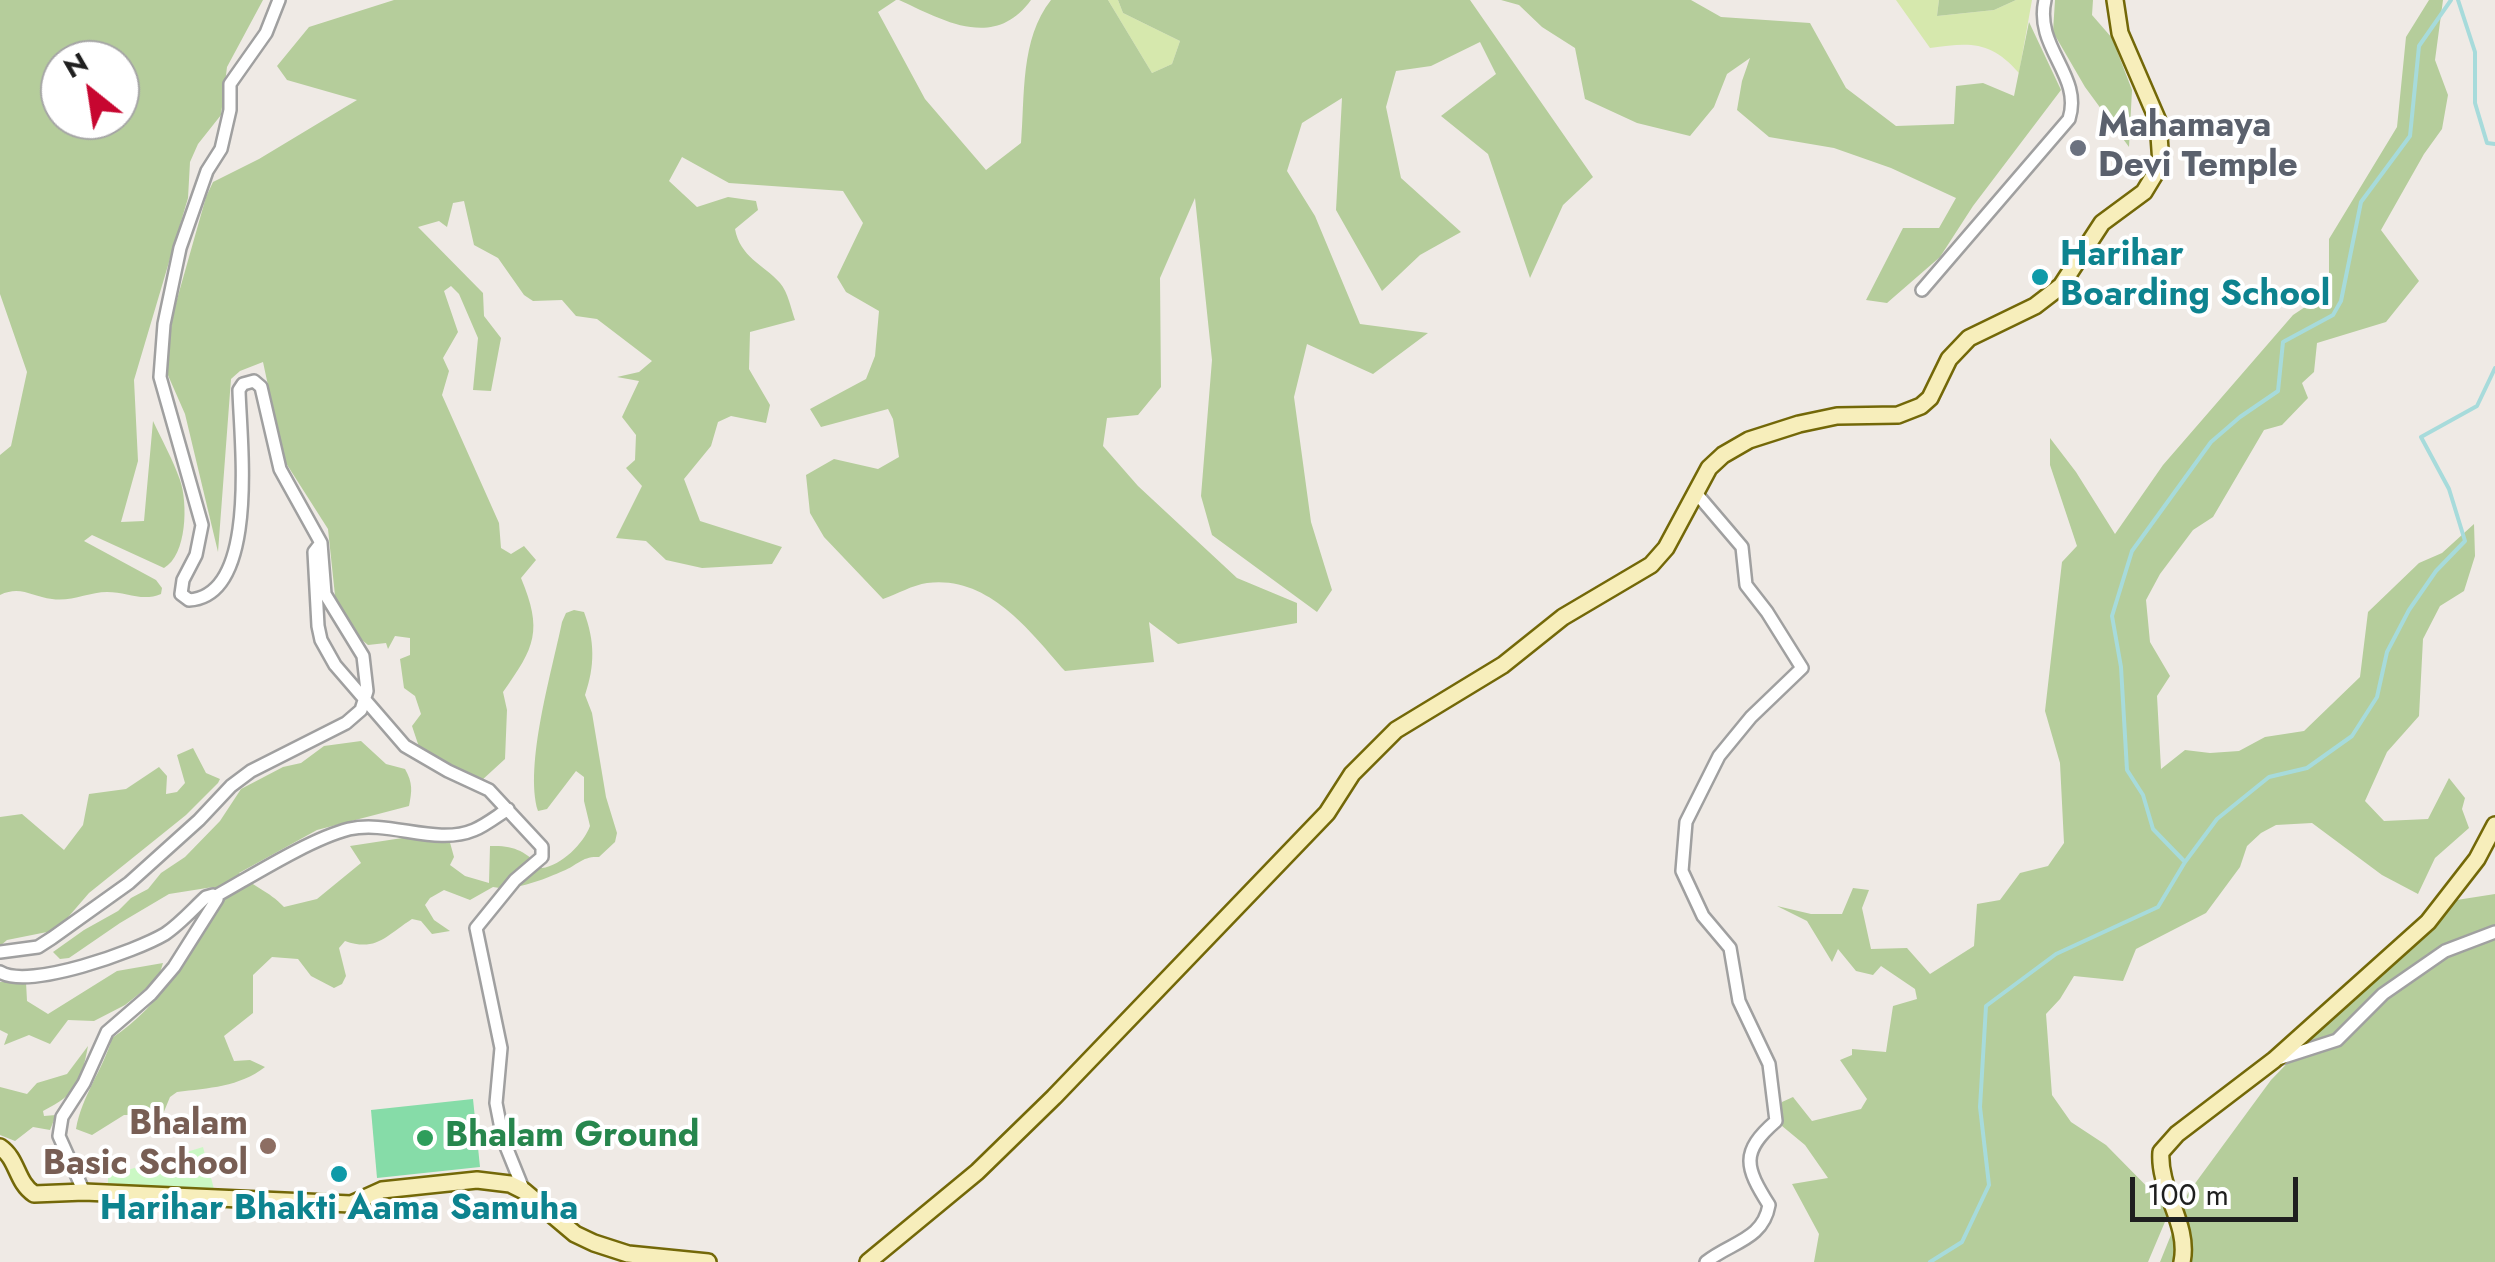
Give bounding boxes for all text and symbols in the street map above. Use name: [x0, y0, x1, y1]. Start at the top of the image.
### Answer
north arrow: [40, 40, 140, 140]
text: N: [56, 42, 96, 89]
place label: Mahamaya Devi Temple: [2098, 107, 2298, 189]
marker: Mahamaya Devi Temple: [2067, 137, 2089, 159]
place label: Harihar Boarding School: [2060, 236, 2330, 318]
marker: Harihar Boarding School: [2029, 266, 2051, 288]
place label: Bhalam Basic School: [43, 1105, 248, 1187]
place label: Bhalam Ground: [445, 1117, 699, 1159]
marker: Bhalam Ground: [414, 1127, 436, 1149]
marker: Bhalam Basic School: [257, 1135, 279, 1157]
scale bar: [2135, 1157, 2302, 1219]
marker: Harihar Bhakti Aama Samuha: [328, 1163, 350, 1185]
text: 100 m: [2147, 1173, 2229, 1216]
place label: Harihar Bhakti Aama Samuha: [100, 1190, 578, 1232]

